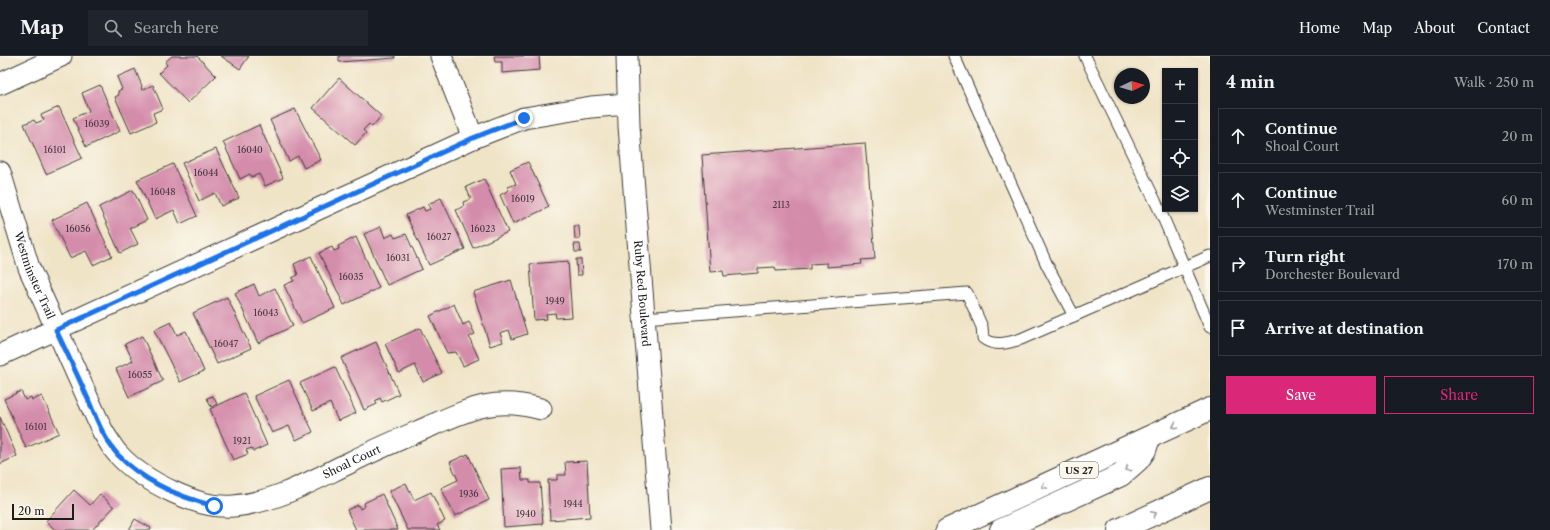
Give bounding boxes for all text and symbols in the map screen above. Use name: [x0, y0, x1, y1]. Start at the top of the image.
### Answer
search box: [88, 10, 368, 46]
text: Map: [20, 16, 64, 39]
icon: search: [102, 17, 124, 39]
text: Search here: [134, 18, 219, 37]
text: Home: [1299, 19, 1340, 37]
text: Map: [1362, 19, 1392, 37]
text: About: [1414, 19, 1455, 37]
text: Contact: [1477, 19, 1530, 37]
north arrow: [1114, 68, 1150, 104]
map controls: [1162, 68, 1198, 212]
button: +: [1162, 68, 1198, 104]
text: 4 min: [1226, 72, 1275, 92]
text: Walk · 250 m: [1454, 74, 1534, 90]
button: −: [1162, 104, 1198, 140]
route end: [515, 109, 533, 127]
house number: 16039: [85, 118, 110, 129]
text: Continue: [1265, 119, 1337, 138]
icon: ahead: [1227, 125, 1249, 147]
text: 20 m: [1502, 128, 1533, 144]
text: Shoal Court: [1265, 138, 1339, 154]
button: locate: [1162, 140, 1198, 176]
house number: 16101: [44, 144, 66, 155]
house number: 16040: [237, 144, 263, 155]
house number: 16044: [193, 167, 219, 178]
button: layers: [1162, 176, 1198, 212]
text: Continue: [1265, 183, 1337, 202]
house number: 16048: [150, 186, 176, 197]
icon: ahead: [1227, 189, 1249, 211]
text: 60 m: [1502, 192, 1533, 208]
house number: 16019: [511, 193, 535, 204]
house number: 2113: [772, 199, 790, 210]
text: Westminster Trail: [1265, 202, 1375, 218]
house number: 16056: [66, 223, 90, 234]
house number: 16023: [471, 223, 495, 234]
street label: Westminster Trail: [11, 229, 58, 322]
house number: 16027: [427, 231, 452, 242]
street label: Ruby Red Boulevard: [631, 240, 653, 348]
text: Turn right: [1265, 247, 1345, 266]
house number: 16031: [386, 252, 410, 263]
icon: right: [1227, 253, 1249, 275]
text: 170 m: [1497, 256, 1533, 272]
text: Dorchester Boulevard: [1265, 266, 1400, 282]
house number: 16035: [339, 271, 363, 282]
house number: 1949: [545, 295, 565, 306]
house number: 16043: [254, 307, 279, 318]
icon: arrive: [1227, 317, 1249, 339]
text: Arrive at destination: [1265, 319, 1424, 338]
house number: 16047: [214, 338, 239, 349]
house number: 16055: [128, 369, 152, 380]
button: Save: [1226, 376, 1376, 414]
button: Share: [1384, 376, 1534, 414]
house number: 16101: [25, 421, 47, 432]
one-way arrow: [1171, 421, 1179, 429]
house number: 1921: [233, 435, 251, 446]
street label: Shoal Court: [320, 442, 383, 482]
road number: US 27: [1060, 462, 1098, 478]
one-way arrow: [1125, 465, 1133, 472]
one-way arrow: [1040, 481, 1048, 489]
house number: 1936: [459, 488, 479, 499]
route start: [205, 497, 223, 515]
house number: 1944: [563, 498, 583, 509]
scale bar: [12, 502, 74, 521]
text: 20 m: [18, 504, 44, 518]
house number: 1940: [516, 508, 536, 519]
one-way arrow: [1150, 511, 1158, 519]

